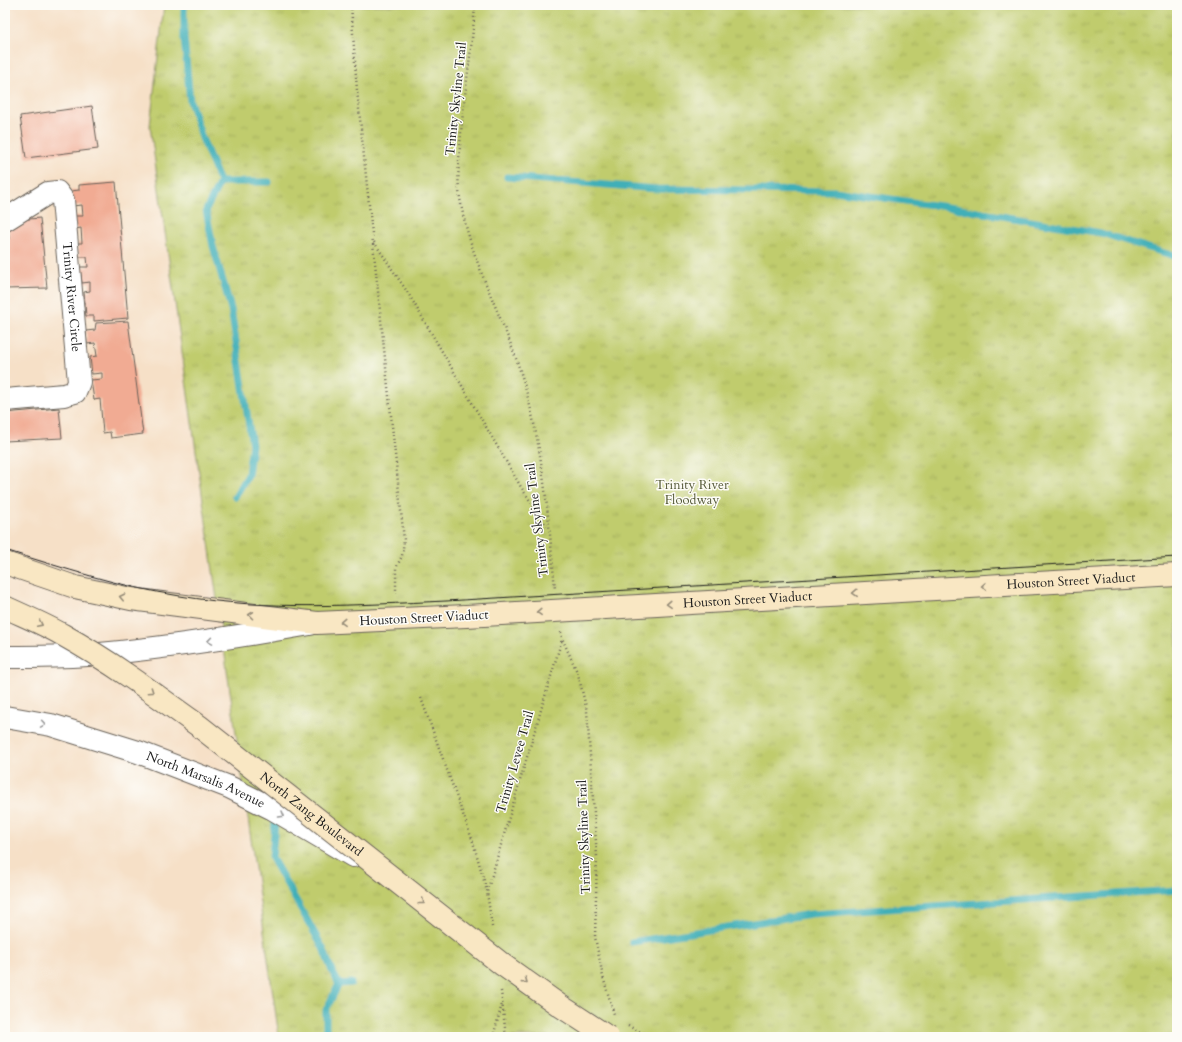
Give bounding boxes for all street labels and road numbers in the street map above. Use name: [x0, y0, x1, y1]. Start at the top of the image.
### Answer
street label: Trinity Skyline Trail: [441, 40, 471, 157]
street label: Trinity River Circle: [58, 241, 85, 353]
street label: Trinity Skyline Trail: [521, 461, 553, 578]
street label: Houston Street Viaduct: [1006, 568, 1136, 594]
street label: Houston Street Viaduct: [683, 587, 813, 612]
street label: Houston Street Viaduct: [359, 606, 489, 630]
street label: Trinity Levee Trail: [492, 708, 538, 815]
street label: North Marsalis Avenue: [144, 747, 268, 813]
street label: North Zang Boulevard: [256, 768, 367, 861]
street label: Trinity Skyline Trail: [573, 779, 595, 894]

